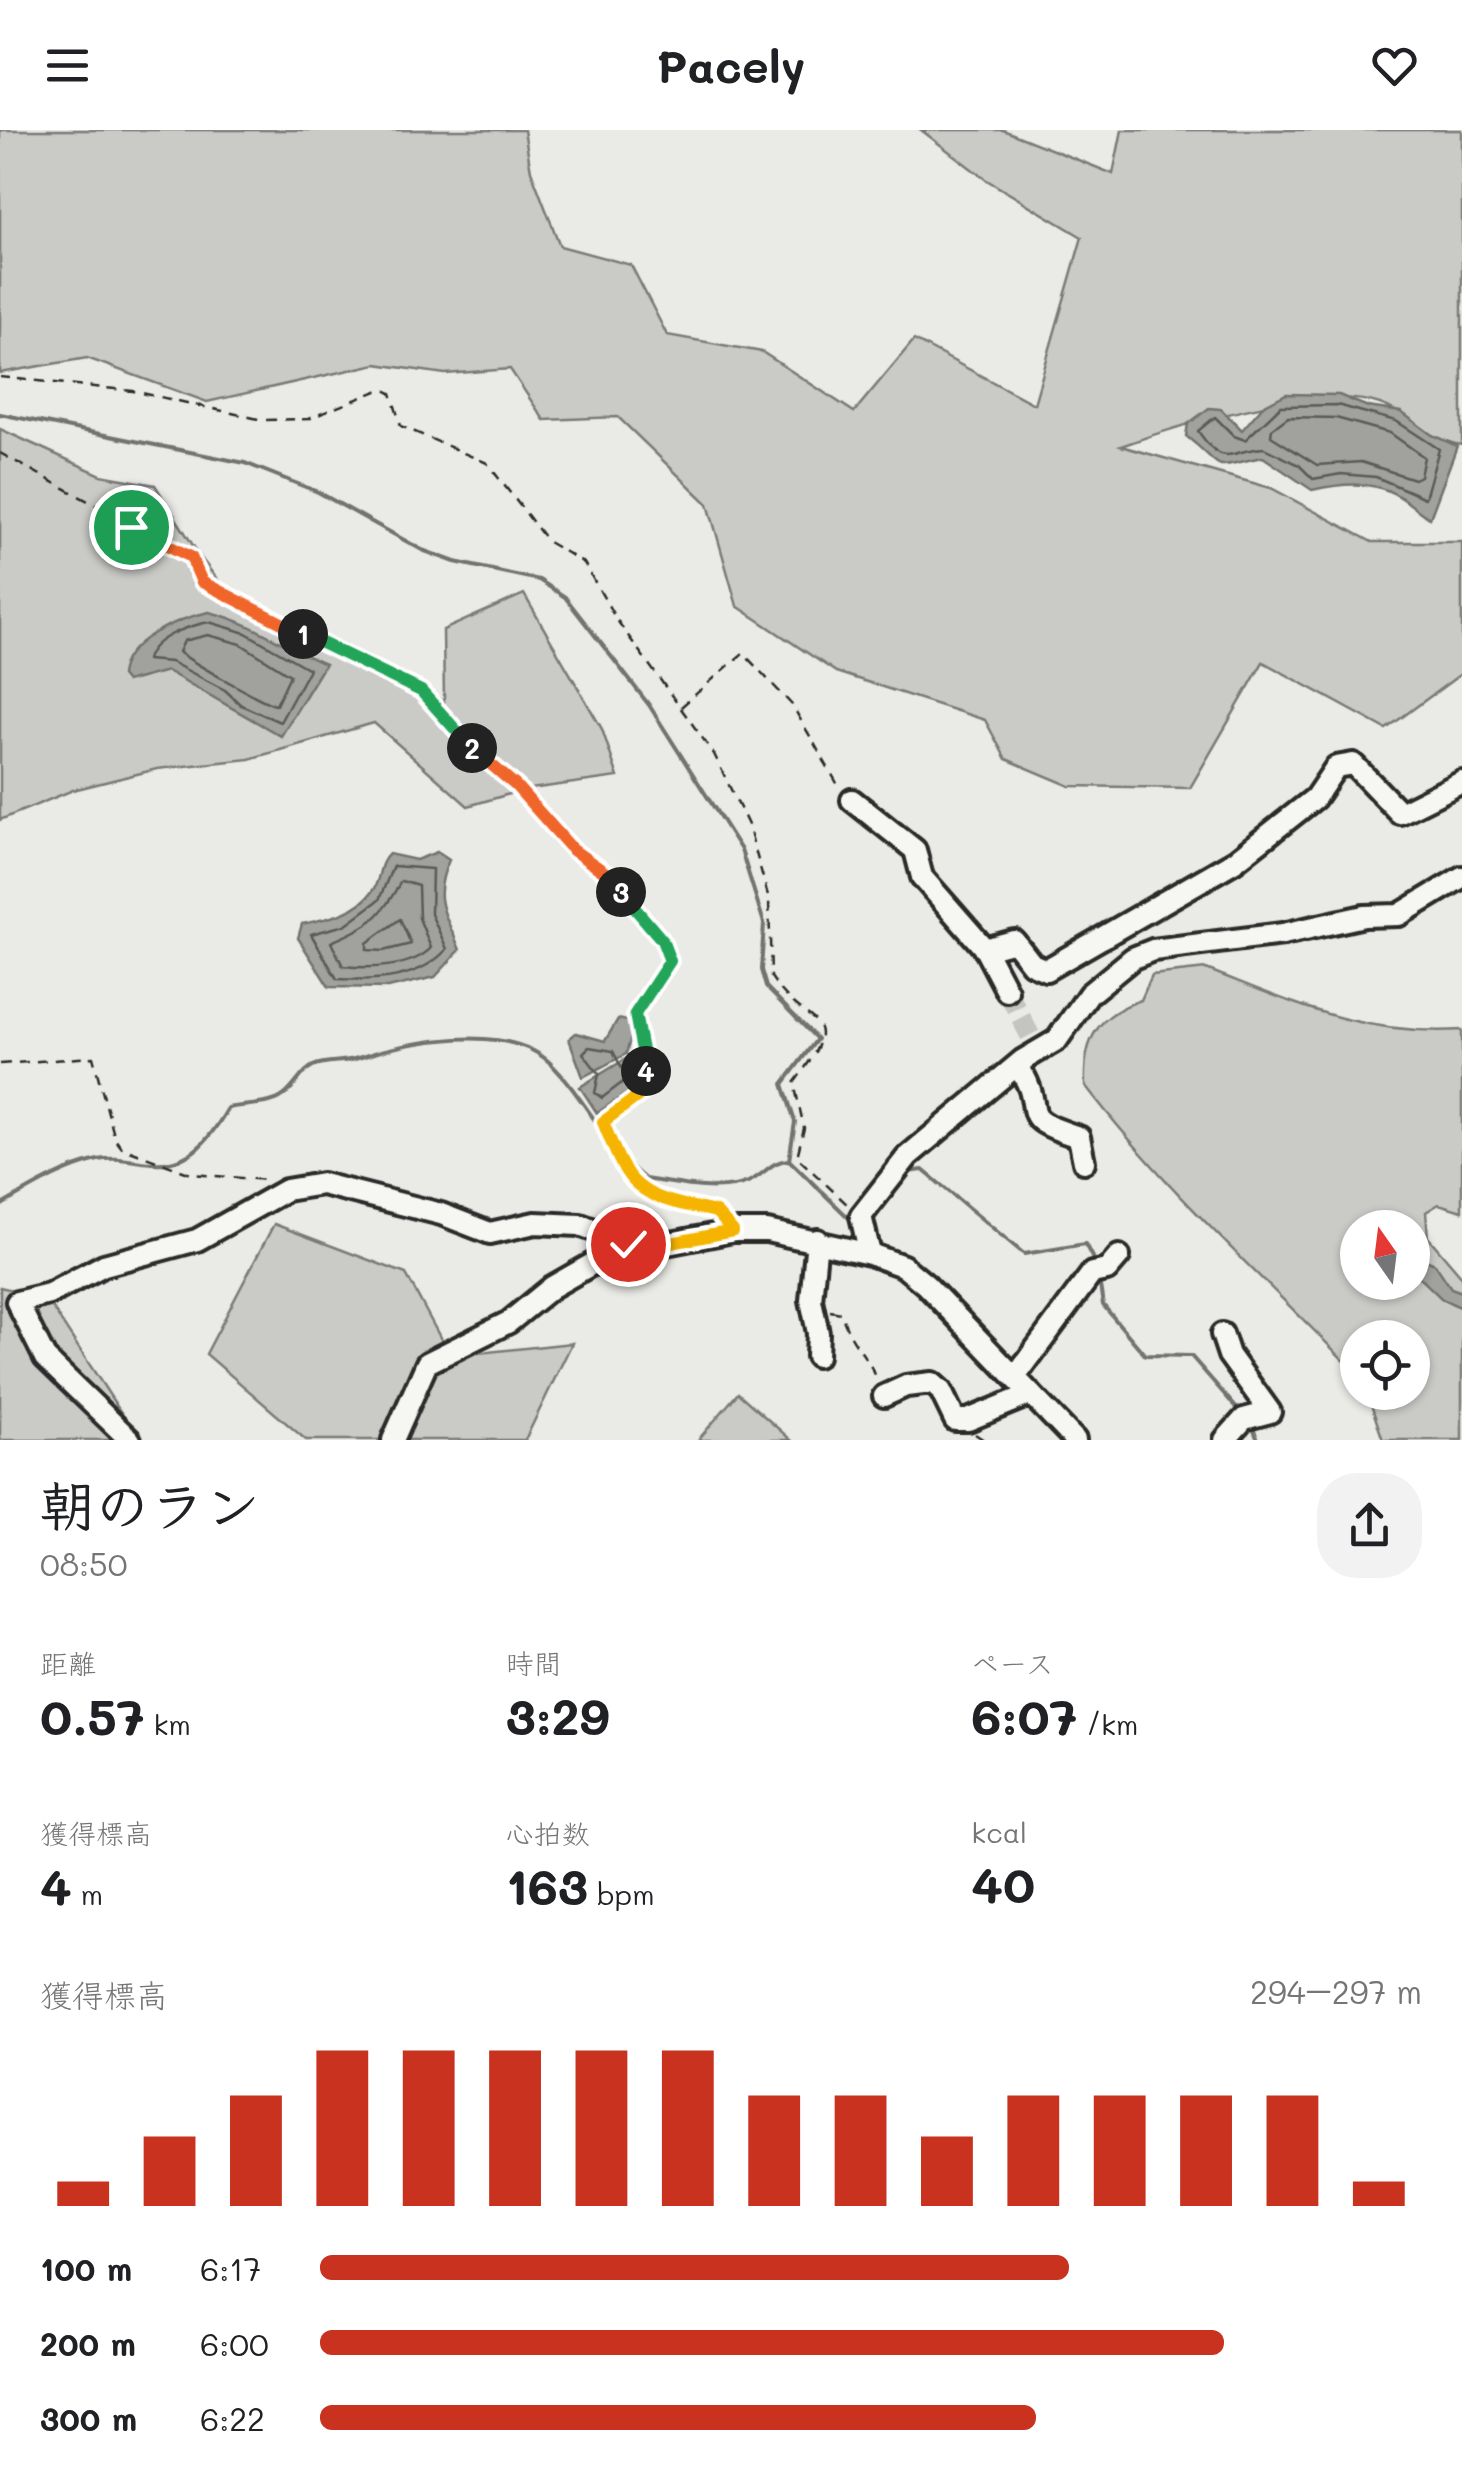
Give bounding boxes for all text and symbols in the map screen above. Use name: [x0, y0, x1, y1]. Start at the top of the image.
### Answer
text: Pacely: [657, 36, 805, 94]
icon: menu: [40, 38, 95, 93]
icon: heart: [1367, 38, 1422, 93]
pin: [89, 485, 174, 570]
icon: arrive: [104, 500, 159, 555]
pin: 1: [278, 609, 328, 659]
text: 1: [297, 616, 309, 652]
pin: 2: [447, 723, 497, 773]
text: 2: [464, 730, 480, 766]
pin: 3: [596, 867, 646, 917]
text: 3: [613, 874, 629, 910]
pin: 4: [621, 1046, 671, 1096]
text: 4: [637, 1053, 655, 1089]
pin: [586, 1202, 671, 1287]
north arrow: [1340, 1210, 1430, 1300]
map controls: [1340, 1210, 1430, 1410]
icon: check: [601, 1217, 656, 1272]
button: locate: [1340, 1320, 1430, 1410]
text: 朝のラン: [40, 1468, 260, 1540]
button: share: [1317, 1473, 1422, 1578]
text: 08:50: [40, 1542, 127, 1584]
text: 距離: [40, 1645, 96, 1681]
text: 時間: [506, 1645, 562, 1681]
text: ペース: [971, 1645, 1054, 1681]
text: 0.57: [40, 1682, 145, 1748]
text: 3:29: [506, 1682, 610, 1748]
text: 6:07: [971, 1682, 1077, 1748]
text: km: [145, 1706, 191, 1742]
text: /km: [1077, 1706, 1138, 1742]
text: kcal: [971, 1814, 1027, 1850]
text: 獲得標高: [40, 1815, 152, 1851]
text: 心拍数: [506, 1815, 590, 1851]
text: 40: [971, 1850, 1035, 1916]
text: 4: [40, 1852, 72, 1918]
text: 163: [506, 1852, 588, 1918]
text: m: [72, 1876, 103, 1912]
text: bpm: [588, 1876, 654, 1912]
text: 294–297 m: [1250, 1970, 1422, 2012]
text: 獲得標高: [40, 1973, 168, 2015]
text: 100 m: [40, 2247, 132, 2289]
text: 6:17: [200, 2247, 261, 2289]
text: 200 m: [40, 2322, 136, 2364]
text: 6:00: [200, 2322, 269, 2364]
text: 300 m: [40, 2397, 137, 2439]
text: 6:22: [200, 2397, 265, 2439]

